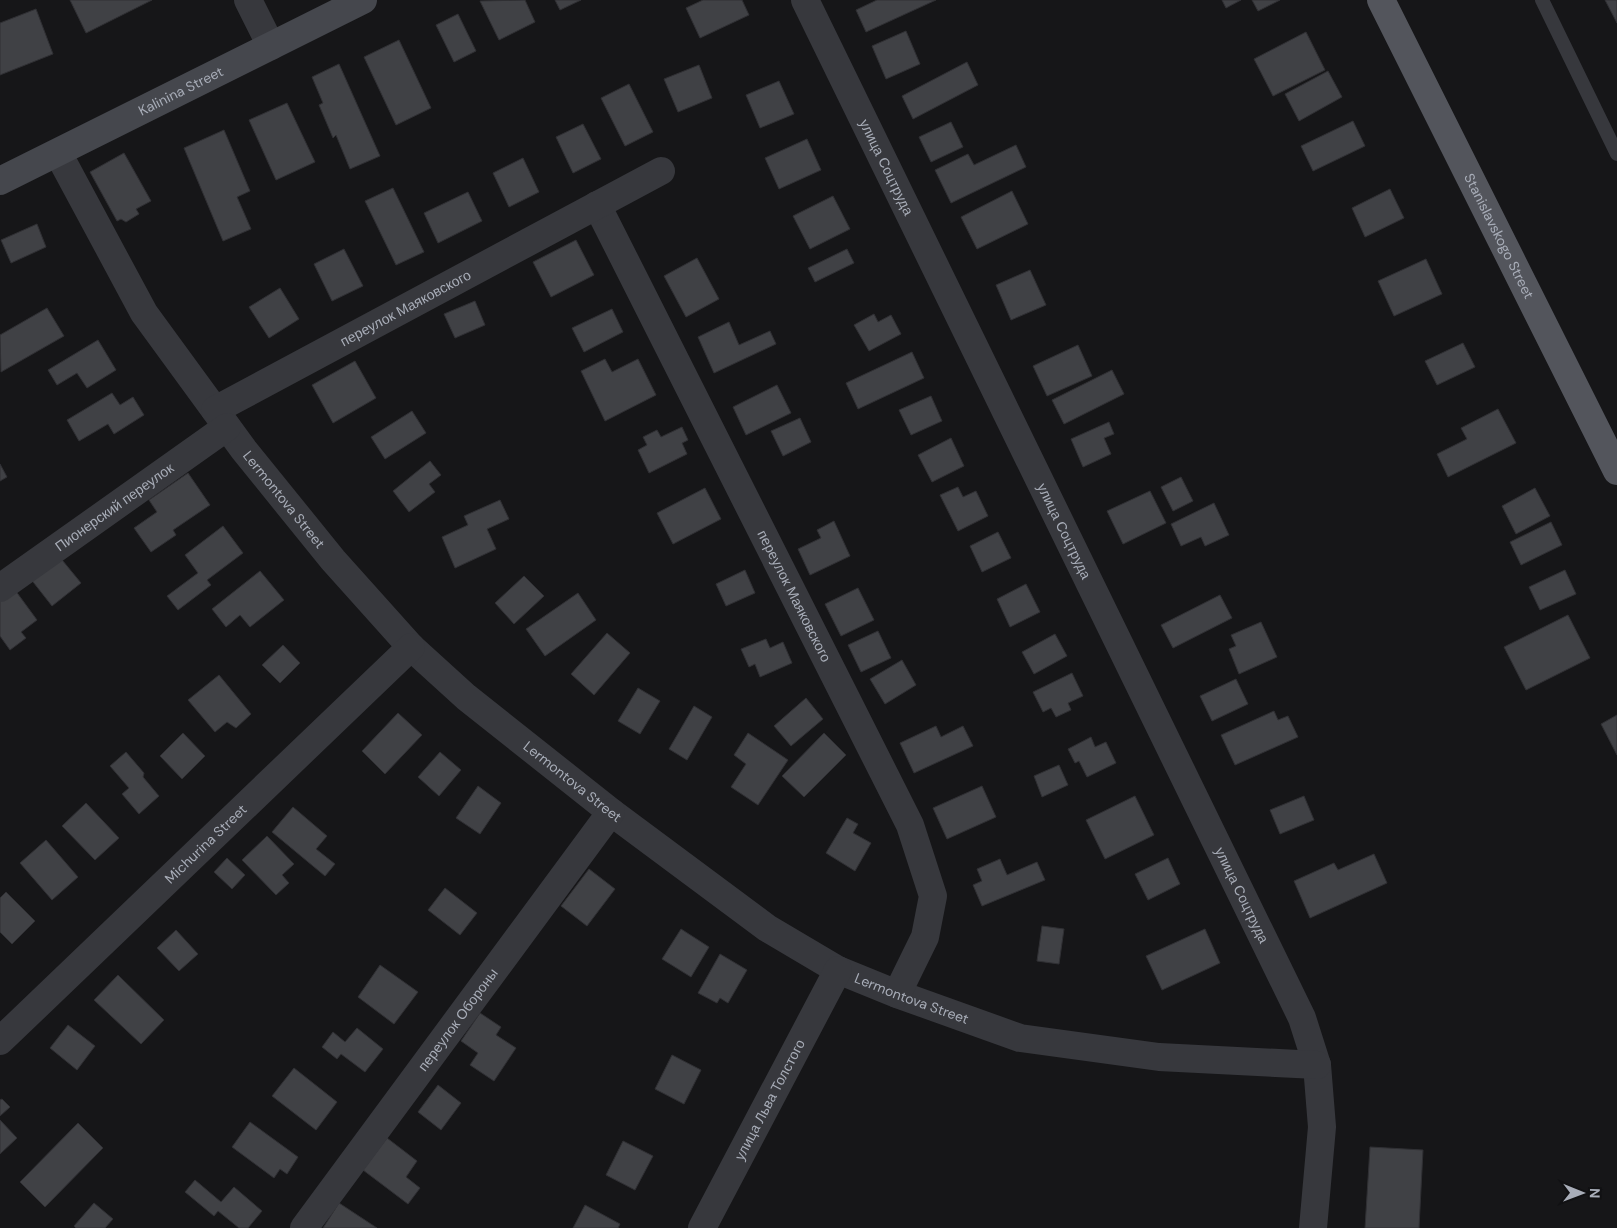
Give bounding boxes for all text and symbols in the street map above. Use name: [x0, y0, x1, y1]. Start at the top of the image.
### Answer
street label: Kalinina Street: [135, 62, 226, 120]
street label: улица Соцтруда: [856, 116, 918, 218]
street label: Stanislavskogo Street: [1460, 170, 1538, 302]
street label: переулок Маяковского: [337, 266, 474, 350]
street label: Lermontova Street: [239, 447, 329, 552]
street label: Пионерский переулок: [51, 458, 178, 555]
street label: улица Соцтруда: [1033, 480, 1095, 582]
street label: переулок Маяковского: [754, 527, 835, 665]
street label: Lermontova Street: [520, 737, 625, 826]
street label: Michurina Street: [161, 800, 251, 887]
street label: улица Соцтруда: [1211, 844, 1273, 946]
street label: переулок Обороны: [414, 965, 502, 1075]
street label: Lermontova Street: [852, 969, 971, 1028]
street label: улица Льва Толстого: [730, 1036, 809, 1163]
north arrow: [1557, 1168, 1607, 1218]
text: N: [1586, 1188, 1604, 1198]

